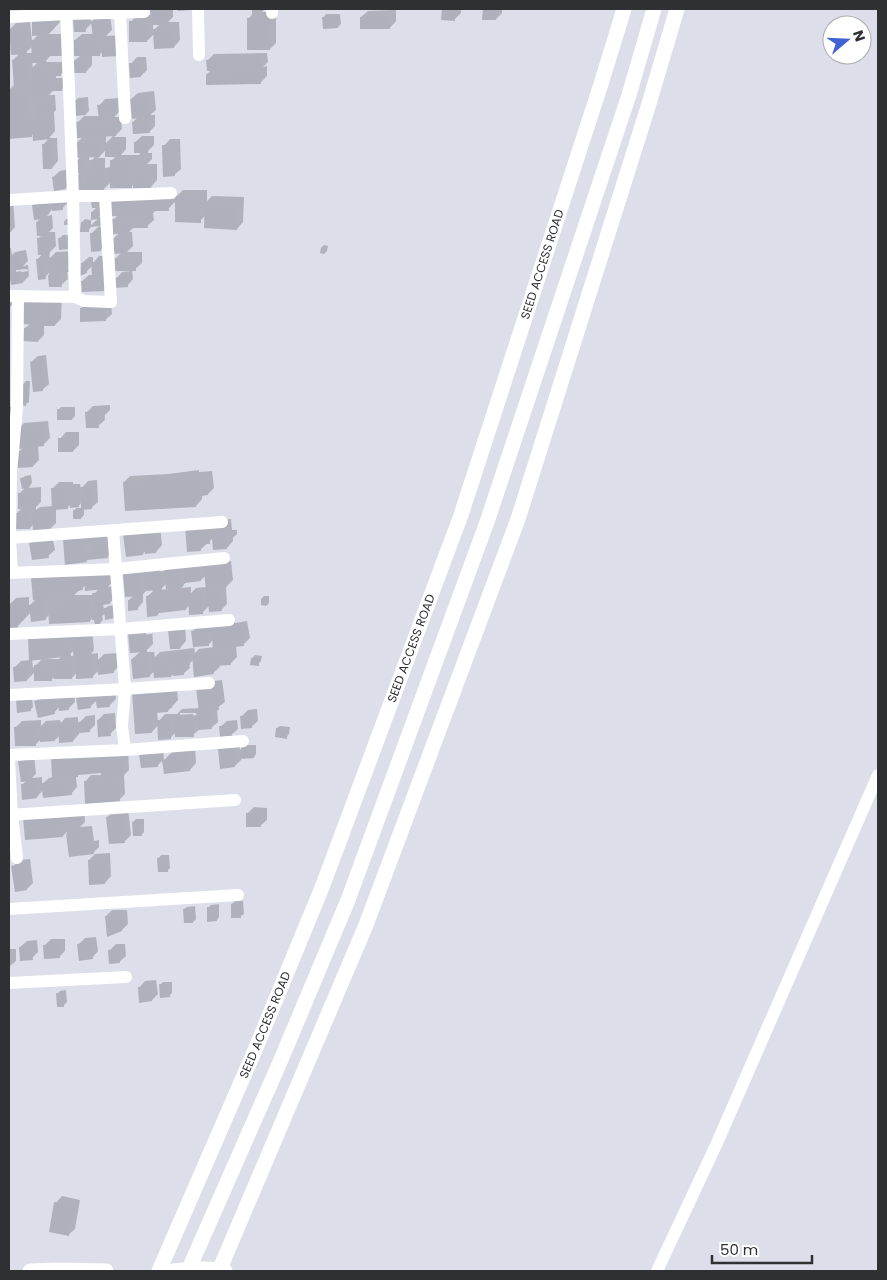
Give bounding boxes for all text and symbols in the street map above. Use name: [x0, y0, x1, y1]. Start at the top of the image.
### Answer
north arrow: [822, 15, 872, 65]
text: N: [848, 28, 870, 44]
street label: SEED ACCESS ROAD: [516, 207, 568, 321]
street label: SEED ACCESS ROAD: [383, 592, 439, 705]
street label: SEED ACCESS ROAD: [235, 969, 295, 1081]
scale bar: [712, 1232, 812, 1264]
text: 50 m: [720, 1239, 758, 1260]

